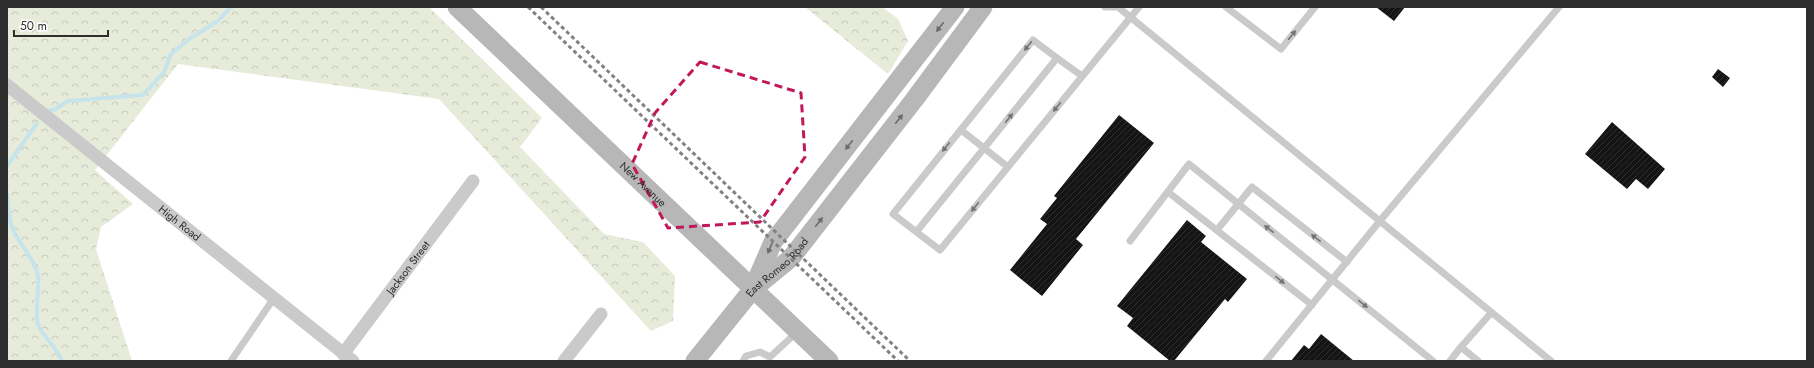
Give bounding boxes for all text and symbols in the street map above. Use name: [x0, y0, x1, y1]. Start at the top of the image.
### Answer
scale bar: [14, 12, 108, 38]
text: 50 m: [20, 17, 47, 35]
one-way arrow: [936, 22, 944, 33]
one-way arrow: [1288, 30, 1297, 41]
one-way arrow: [1023, 40, 1032, 51]
one-way arrow: [1053, 101, 1062, 112]
one-way arrow: [1005, 113, 1014, 124]
one-way arrow: [895, 114, 903, 125]
one-way arrow: [844, 139, 853, 150]
one-way arrow: [942, 142, 951, 153]
street label: New Avenue: [616, 158, 670, 211]
street label: High Road: [155, 201, 204, 245]
one-way arrow: [970, 202, 979, 212]
one-way arrow: [815, 216, 823, 227]
one-way arrow: [1264, 225, 1275, 234]
street label: East Romeo Road: [742, 234, 812, 300]
one-way arrow: [1311, 234, 1322, 242]
street label: Jackson Street: [381, 237, 434, 300]
one-way arrow: [767, 243, 773, 255]
one-way arrow: [1275, 276, 1286, 285]
one-way arrow: [1358, 299, 1369, 308]

